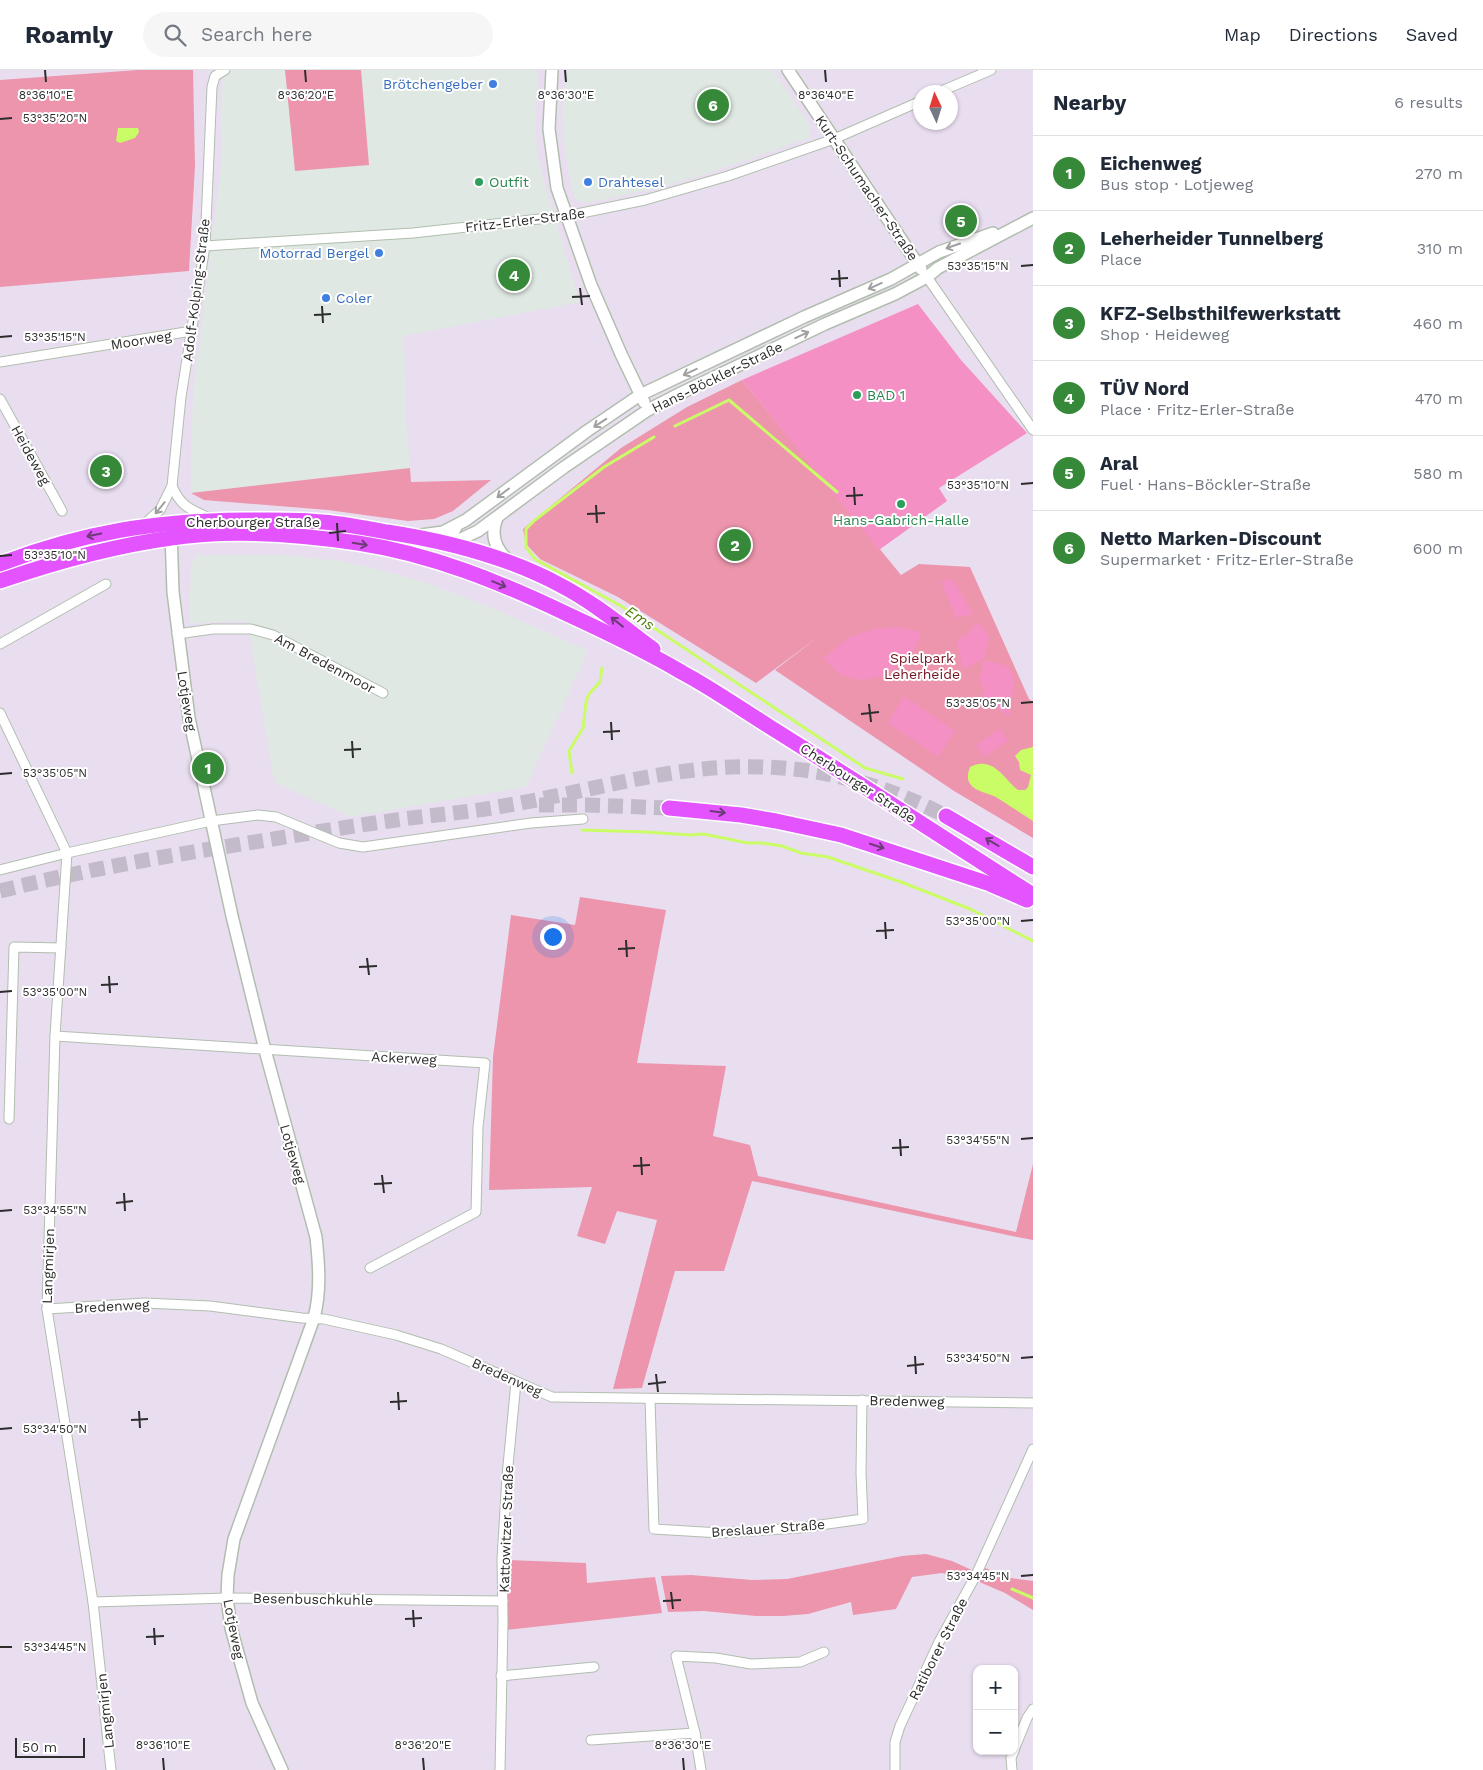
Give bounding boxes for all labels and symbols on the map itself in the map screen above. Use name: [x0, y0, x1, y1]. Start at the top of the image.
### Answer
place label: Brötchengeber: [383, 76, 483, 92]
marker: Brötchengeber: [487, 78, 499, 90]
north arrow: [913, 85, 958, 130]
pin: 6: [697, 86, 729, 124]
text: 8°36'10"E: [19, 88, 74, 102]
text: 8°36'20"E: [278, 88, 335, 102]
text: 8°36'30"E: [538, 88, 595, 102]
text: 8°36'40"E: [798, 88, 854, 102]
text: 53°35'20"N: [23, 111, 87, 125]
street label: Kurt-Schumacher-Straße: [812, 112, 922, 264]
place label: Outfit: [489, 174, 529, 190]
place label: Drahtesel: [598, 174, 664, 190]
marker: Outfit: [473, 176, 485, 188]
marker: Drahtesel: [582, 176, 594, 188]
pin: 5: [945, 202, 977, 240]
street label: Fritz-Erler-Straße: [464, 205, 586, 235]
street label: Adolf-Kolping-Straße: [179, 218, 213, 362]
one-way arrow: [946, 242, 962, 252]
place label: Motorrad Bergel: [260, 245, 370, 261]
marker: Motorrad Bergel: [373, 247, 385, 259]
pin: 4: [498, 256, 530, 294]
text: 53°35'15"N: [947, 259, 1009, 273]
one-way arrow: [868, 282, 883, 292]
place label: Coler: [336, 290, 372, 306]
marker: Coler: [320, 292, 332, 304]
street label: Moorweg: [109, 327, 173, 353]
text: 53°35'15"N: [24, 330, 86, 344]
one-way arrow: [794, 330, 809, 339]
street label: Hans-Böckler-Straße: [649, 338, 785, 416]
one-way arrow: [683, 367, 698, 377]
place label: BAD 1: [867, 387, 905, 403]
marker: BAD 1: [851, 389, 863, 401]
one-way arrow: [593, 417, 607, 428]
street label: Heideweg: [8, 422, 54, 488]
pin: 3: [90, 452, 122, 490]
text: 53°35'10"N: [947, 478, 1009, 492]
one-way arrow: [497, 487, 510, 498]
marker: Hans-Gabrich-Halle: [895, 498, 907, 510]
one-way arrow: [154, 502, 165, 515]
place label: Hans-Gabrich-Halle: [833, 512, 969, 528]
street label: Cherbourger Straße: [186, 514, 320, 530]
pin: 2: [719, 526, 751, 564]
one-way arrow: [86, 531, 102, 540]
one-way arrow: [352, 539, 368, 549]
text: 53°35'10"N: [24, 548, 86, 562]
one-way arrow: [491, 580, 507, 589]
water label: Ems: [622, 602, 658, 634]
one-way arrow: [611, 616, 624, 627]
street label: Am Bredenmoor: [272, 630, 378, 696]
park label: Spielpark Leherheide: [884, 650, 960, 682]
street label: Lotjeweg: [174, 670, 200, 733]
text: 53°35'05"N: [946, 696, 1010, 710]
street label: Cherbourger Straße: [797, 740, 919, 826]
pin: 1: [192, 749, 224, 787]
text: 53°35'05"N: [23, 766, 87, 780]
one-way arrow: [710, 807, 726, 817]
one-way arrow: [985, 836, 999, 846]
one-way arrow: [868, 842, 884, 851]
text: 53°35'00"N: [946, 914, 1010, 928]
your location: [540, 924, 566, 950]
text: 53°35'00"N: [23, 985, 87, 999]
street label: Ackerweg: [371, 1048, 438, 1068]
street label: Lotjeweg: [277, 1122, 309, 1186]
text: 53°34'55"N: [946, 1133, 1010, 1147]
text: 53°34'55"N: [23, 1203, 87, 1217]
street label: Langmirjen: [39, 1228, 57, 1304]
street label: Bredenweg: [74, 1296, 150, 1316]
text: 53°34'50"N: [946, 1351, 1010, 1365]
street label: Bredenweg: [469, 1354, 545, 1400]
street label: Bredenweg: [869, 1392, 945, 1410]
text: 53°34'50"N: [23, 1422, 87, 1436]
street label: Kattowitzer Straße: [496, 1465, 516, 1593]
street label: Breslauer Straße: [710, 1516, 826, 1540]
text: 53°34'45"N: [947, 1569, 1009, 1583]
street label: Besenbuschkuhle: [253, 1590, 373, 1608]
street label: Ratiborer Straße: [905, 1595, 971, 1703]
street label: Lotjeweg: [220, 1598, 248, 1661]
text: 53°34'45"N: [24, 1640, 86, 1654]
street label: Langmirjen: [93, 1673, 117, 1749]
scale bar: [15, 1735, 85, 1758]
text: 8°36'10"E: [136, 1738, 191, 1752]
text: 8°36'20"E: [395, 1738, 452, 1752]
text: 8°36'30"E: [655, 1738, 712, 1752]

